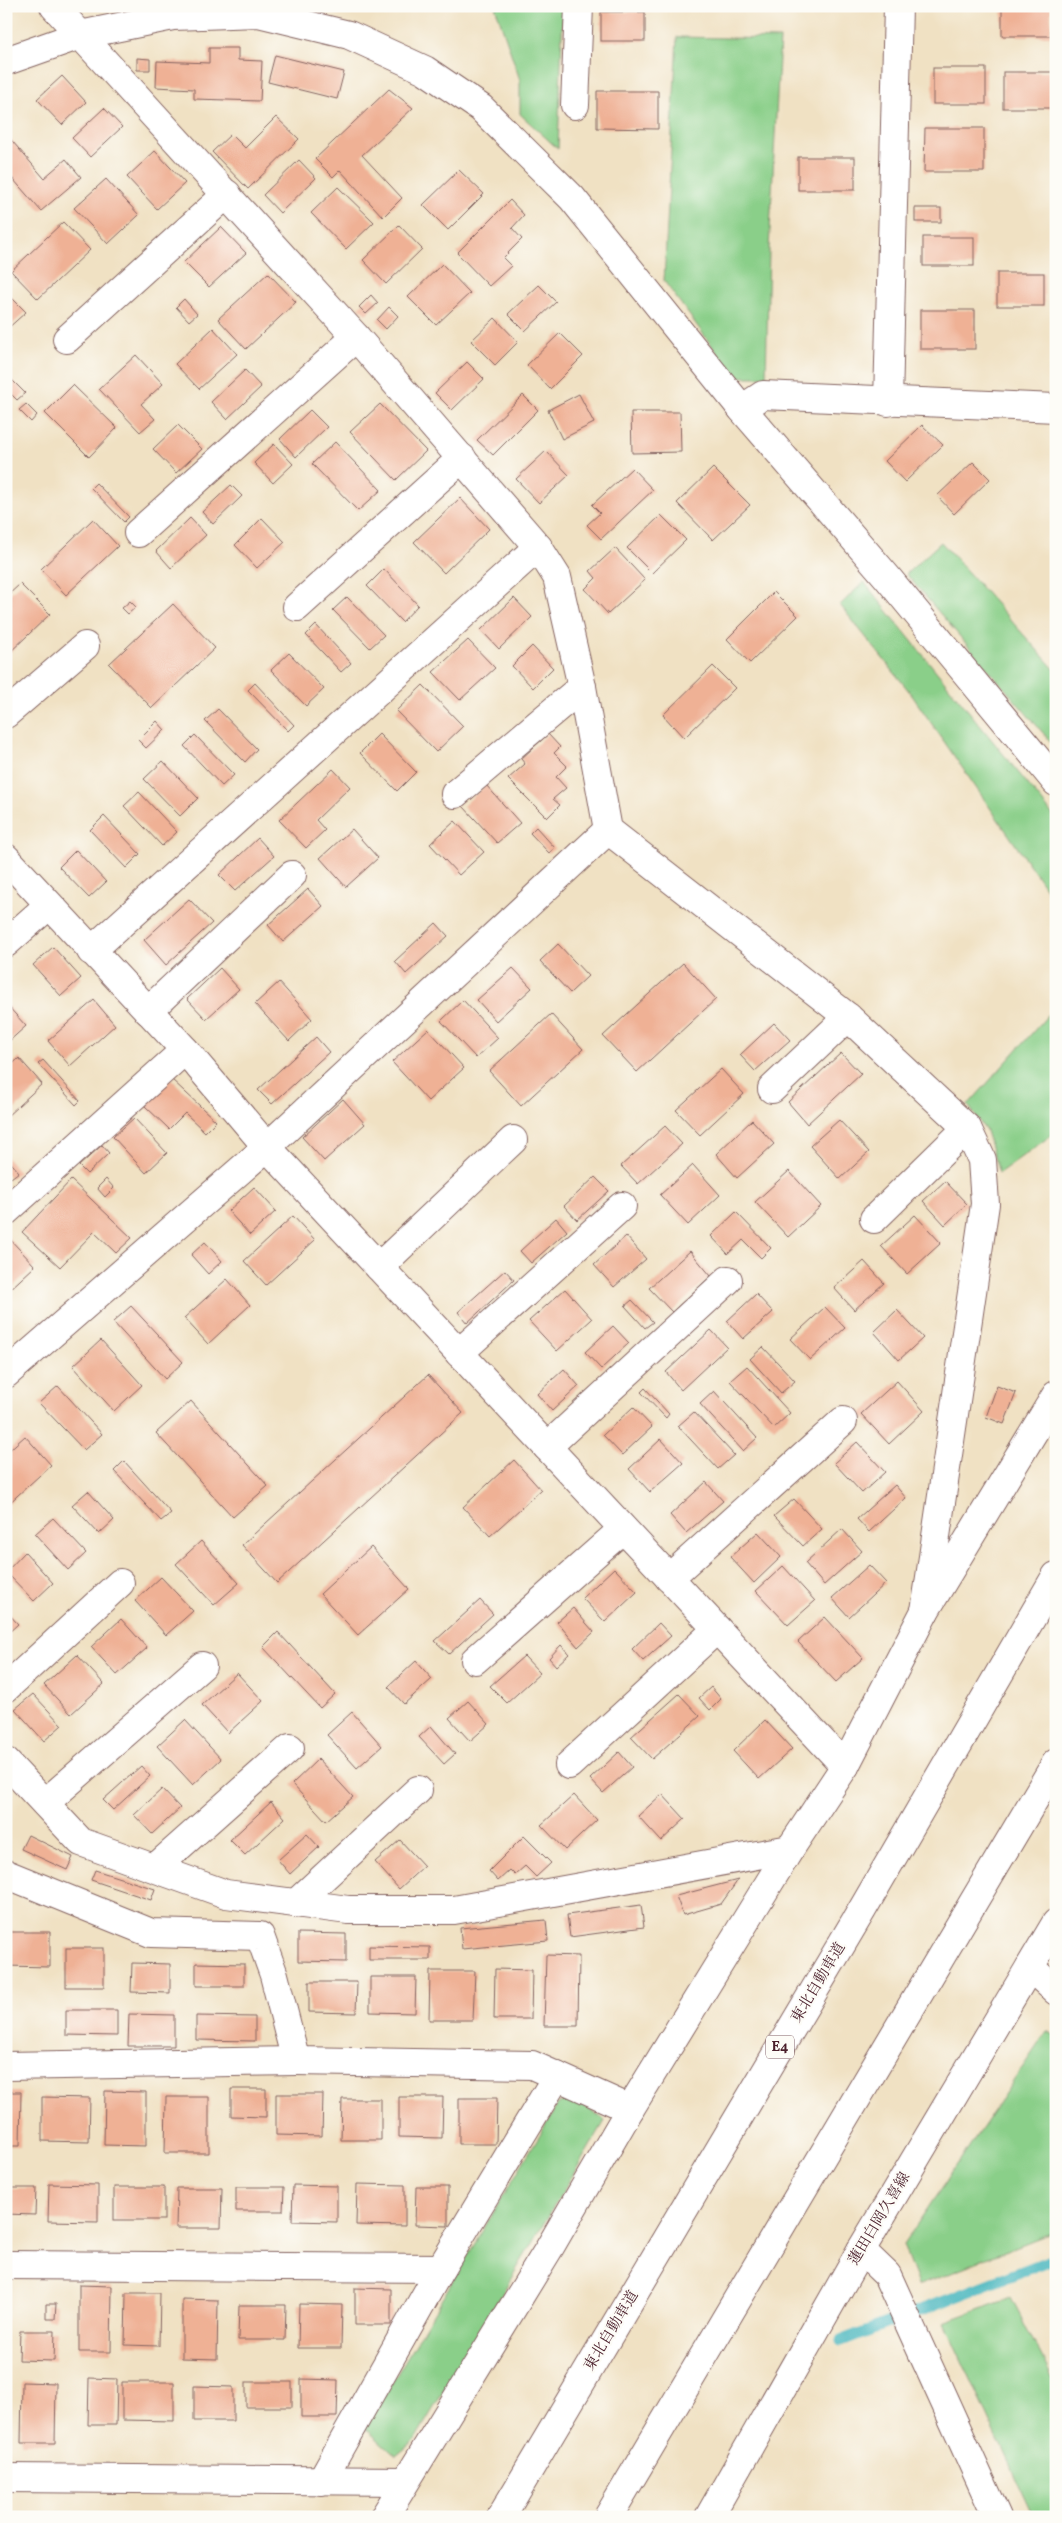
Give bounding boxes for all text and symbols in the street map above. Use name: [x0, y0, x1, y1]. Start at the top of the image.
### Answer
street label: 東北自動車道: [787, 1939, 851, 2027]
road number: E4: [766, 2035, 794, 2058]
street label: 蓮田白岡久喜線: [844, 2169, 916, 2269]
street label: 東北自動車道: [580, 2287, 644, 2375]

